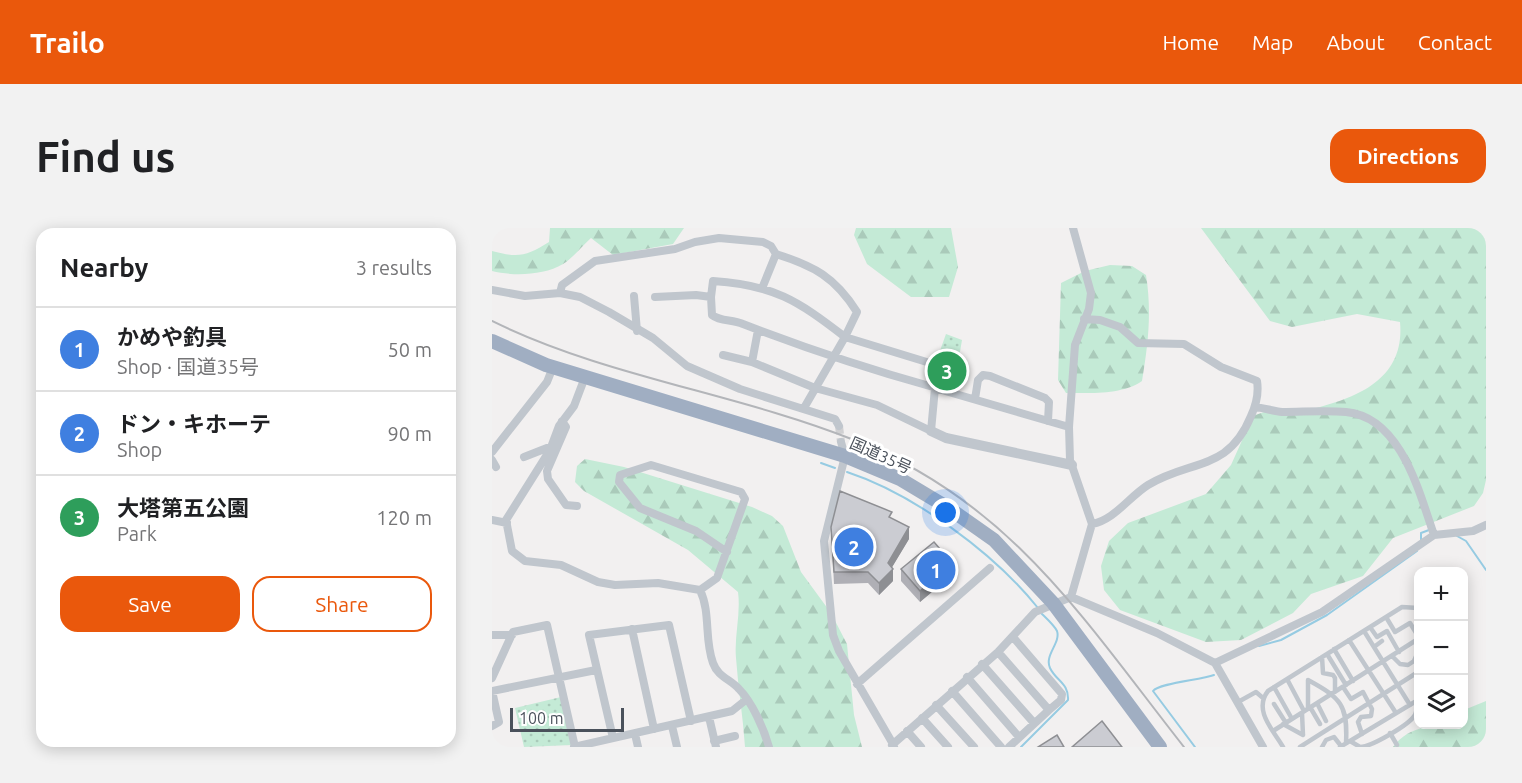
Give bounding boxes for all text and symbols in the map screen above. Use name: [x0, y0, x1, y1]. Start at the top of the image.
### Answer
text: Trailo: [30, 27, 105, 58]
text: Home: [1162, 30, 1219, 54]
text: Map: [1252, 30, 1293, 54]
text: About: [1326, 30, 1385, 54]
text: Contact: [1418, 30, 1492, 54]
button: Directions: [1330, 129, 1486, 183]
text: Find us: [36, 133, 175, 180]
text: Nearby: [60, 253, 148, 282]
text: 3 results: [356, 256, 432, 279]
text: かめや釣具: [117, 324, 227, 349]
text: 1: [74, 338, 85, 361]
text: 50 m: [388, 338, 432, 361]
pin: 3: [928, 348, 966, 394]
text: Shop · 国道35号: [117, 355, 259, 378]
text: ドン・キホーテ: [117, 411, 271, 436]
text: 2: [74, 422, 85, 445]
text: 90 m: [388, 422, 432, 445]
street label: 国道35号: [847, 433, 915, 477]
text: Shop: [117, 438, 162, 461]
text: 大塔第五公園: [117, 495, 249, 520]
your location: [931, 498, 960, 527]
text: 3: [74, 506, 85, 529]
text: 120 m: [376, 506, 432, 529]
text: Park: [117, 522, 157, 545]
pin: 2: [834, 524, 874, 570]
pin: 1: [916, 548, 956, 592]
map controls: [1414, 567, 1468, 729]
button: +: [1414, 567, 1468, 621]
button: Save: [60, 576, 240, 632]
button: Share: [252, 576, 432, 632]
button: −: [1414, 621, 1468, 675]
button: layers: [1414, 675, 1468, 729]
scale bar: [510, 705, 624, 732]
text: 100 m: [519, 709, 564, 727]

